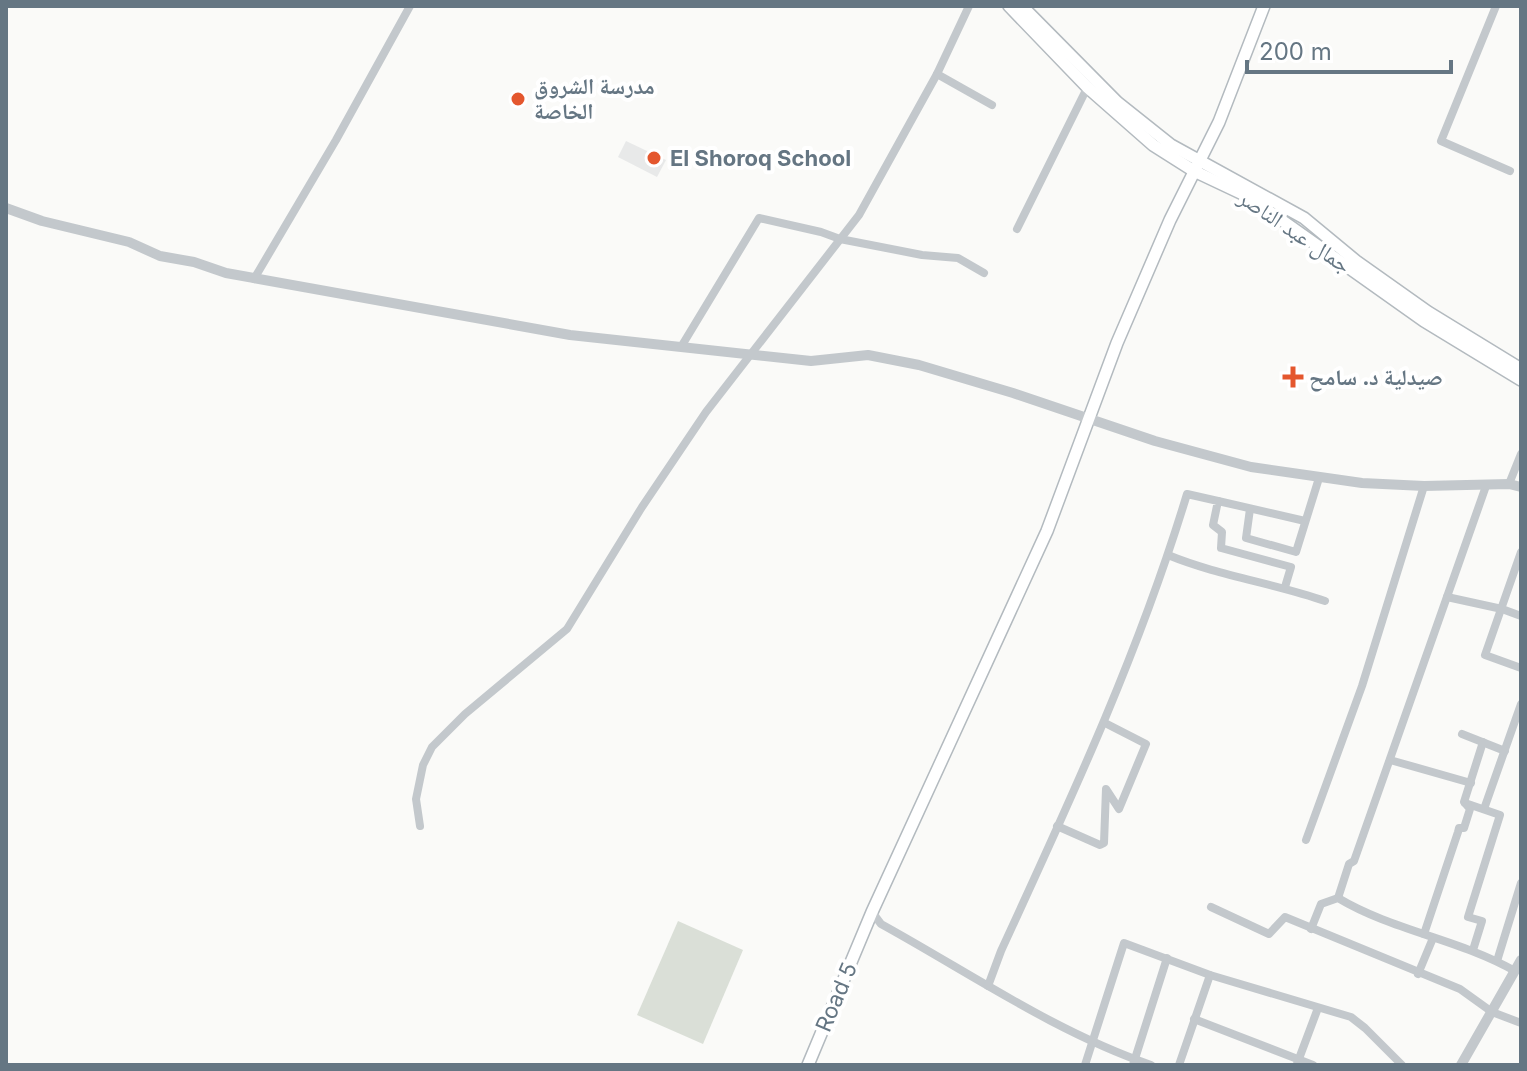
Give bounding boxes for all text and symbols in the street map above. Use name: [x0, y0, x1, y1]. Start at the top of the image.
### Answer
scale bar: [1247, 24, 1451, 74]
text: 200 m: [1259, 37, 1332, 66]
place label: مدرسة الشروق الخاصة: [534, 73, 655, 124]
marker: مدرسة الشروق الخاصة: [509, 90, 527, 108]
place label: El Shoroq School: [670, 145, 851, 171]
marker: El Shoroq School: [645, 149, 663, 167]
street label: جمال عبد الناصر: [1232, 183, 1356, 279]
place label: صيدلية د. سامح: [1309, 364, 1443, 392]
marker: صيدلية د. سامح: [1284, 368, 1302, 386]
street label: Road 5: [810, 958, 862, 1036]

